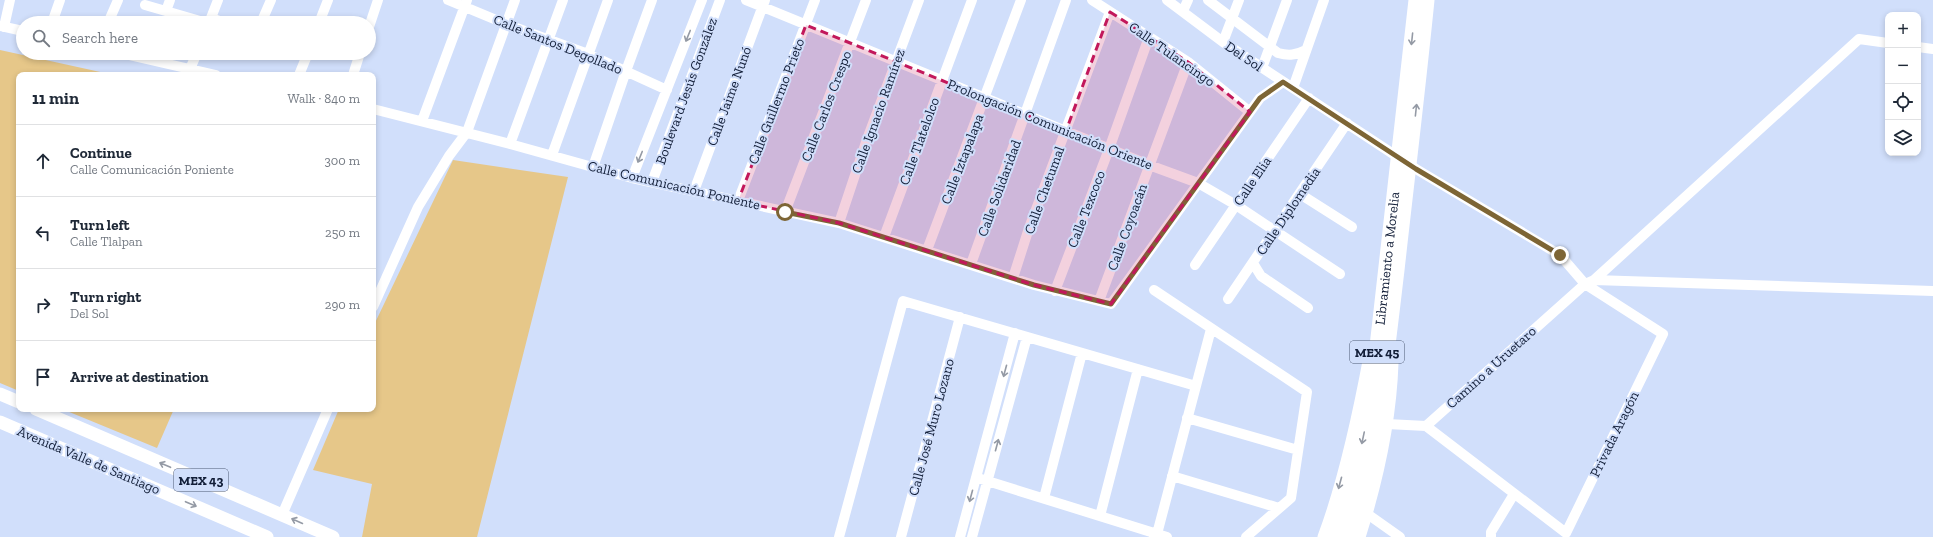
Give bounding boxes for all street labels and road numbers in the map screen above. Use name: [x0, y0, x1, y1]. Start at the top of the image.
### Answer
street label: Calle Santos Degollado: [491, 11, 625, 78]
street label: Boulevard Jesús González: [652, 15, 721, 167]
street label: Calle Tulancingo: [1125, 18, 1218, 90]
street label: Calle Guillermo Prieto: [745, 36, 808, 167]
street label: Del Sol: [1222, 38, 1266, 75]
street label: Calle Jaime Nunó: [704, 44, 755, 148]
street label: Calle Ignacio Ramírez: [848, 46, 909, 176]
street label: Calle Carlos Crespo: [798, 48, 855, 164]
street label: Prolongación Comunicación Oriente: [945, 75, 1155, 174]
street label: Calle Tlatelolco: [896, 95, 943, 187]
street label: Calle Iztapalapa: [937, 111, 988, 207]
street label: Calle Solidaridad: [974, 137, 1025, 239]
street label: Calle Chetumal: [1021, 144, 1068, 236]
street label: Calle Elia: [1230, 153, 1275, 209]
street label: Calle Comunicación Poniente: [586, 157, 762, 214]
street label: Calle Diplomedia: [1253, 164, 1324, 259]
street label: Calle Texcoco: [1064, 168, 1109, 250]
street label: Calle Coyoacán: [1104, 181, 1151, 273]
street label: Libramiento a Morelia: [1371, 191, 1403, 326]
street label: Camino a Uruetaro: [1443, 323, 1540, 412]
road number: MEX 45: [1350, 341, 1404, 363]
street label: Calle José Muro Lozano: [905, 357, 958, 498]
street label: Privada Aragón: [1586, 389, 1643, 480]
street label: Avenida Valle de Santiago: [15, 423, 163, 498]
road number: MEX 43: [174, 469, 228, 491]

